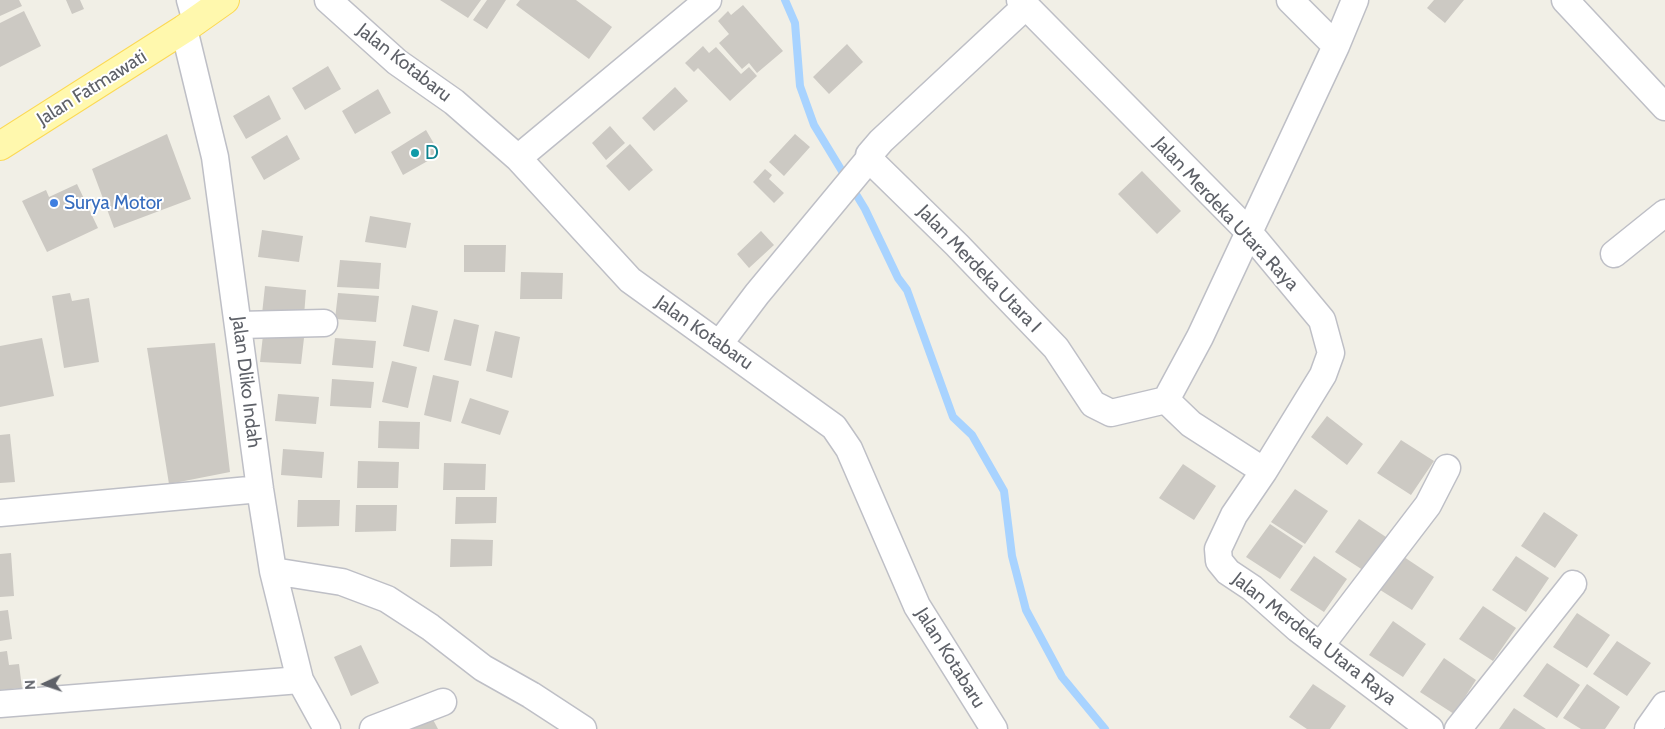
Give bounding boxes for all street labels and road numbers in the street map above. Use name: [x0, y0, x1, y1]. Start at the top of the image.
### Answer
street label: Jalan Kotabaru: [352, 19, 456, 107]
street label: Jalan Fatmawati: [33, 45, 151, 131]
street label: Jalan Merdeka Utara Raya: [1149, 132, 1303, 296]
street label: Jalan Merdeka Utara I: [912, 201, 1046, 337]
street label: Jalan Kotabaru: [651, 291, 757, 375]
street label: Jalan Dliko Indah: [227, 315, 265, 449]
street label: Jalan Merdeka Utara Raya: [1227, 568, 1401, 710]
street label: Jalan Kotabaru: [910, 604, 990, 712]

